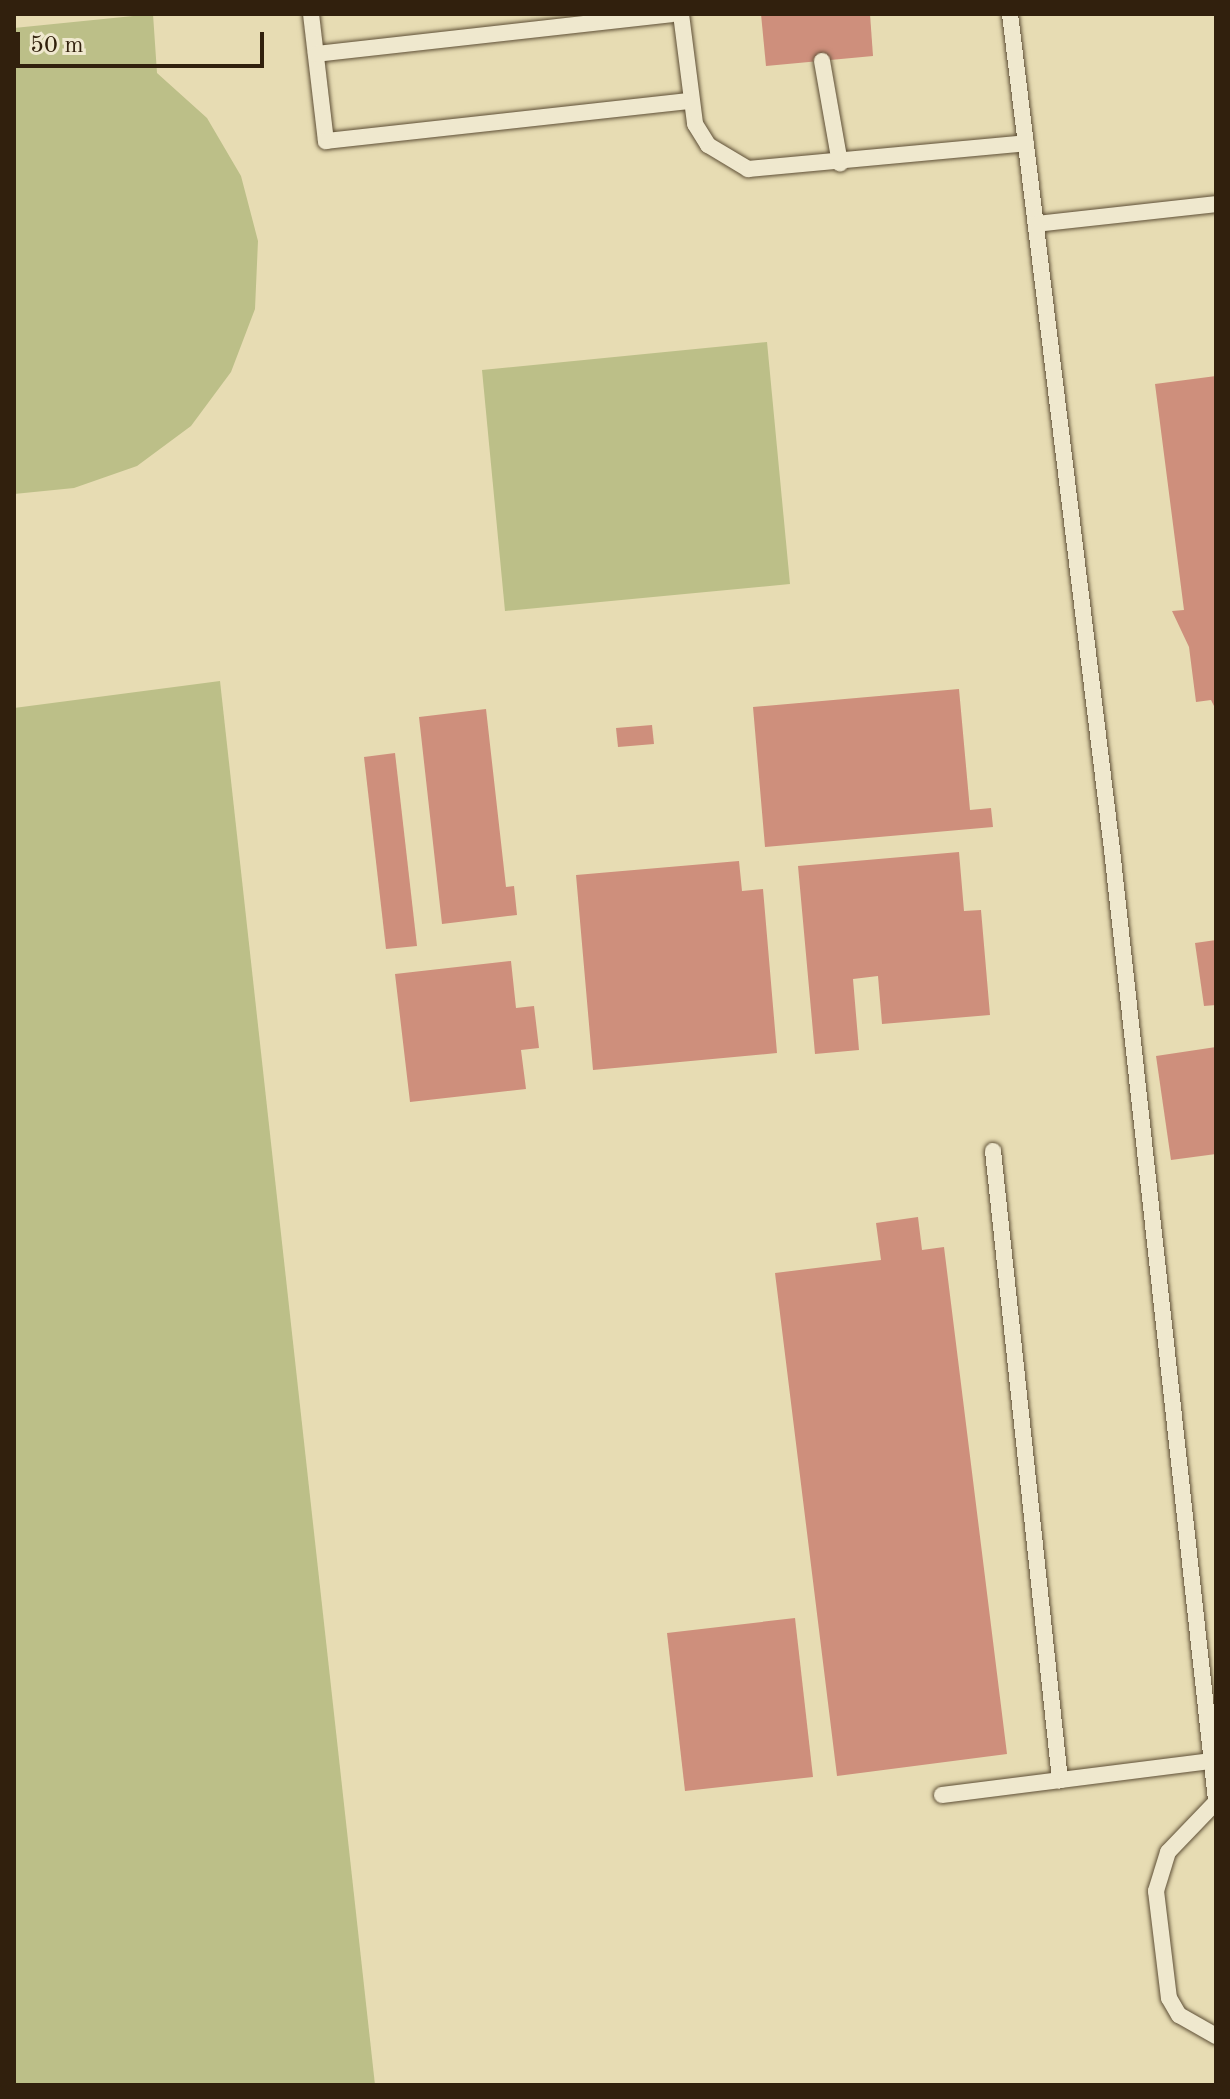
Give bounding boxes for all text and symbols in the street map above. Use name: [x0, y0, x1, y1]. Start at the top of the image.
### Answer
scale bar: [20, 16, 268, 66]
text: 50 m: [30, 34, 84, 58]

